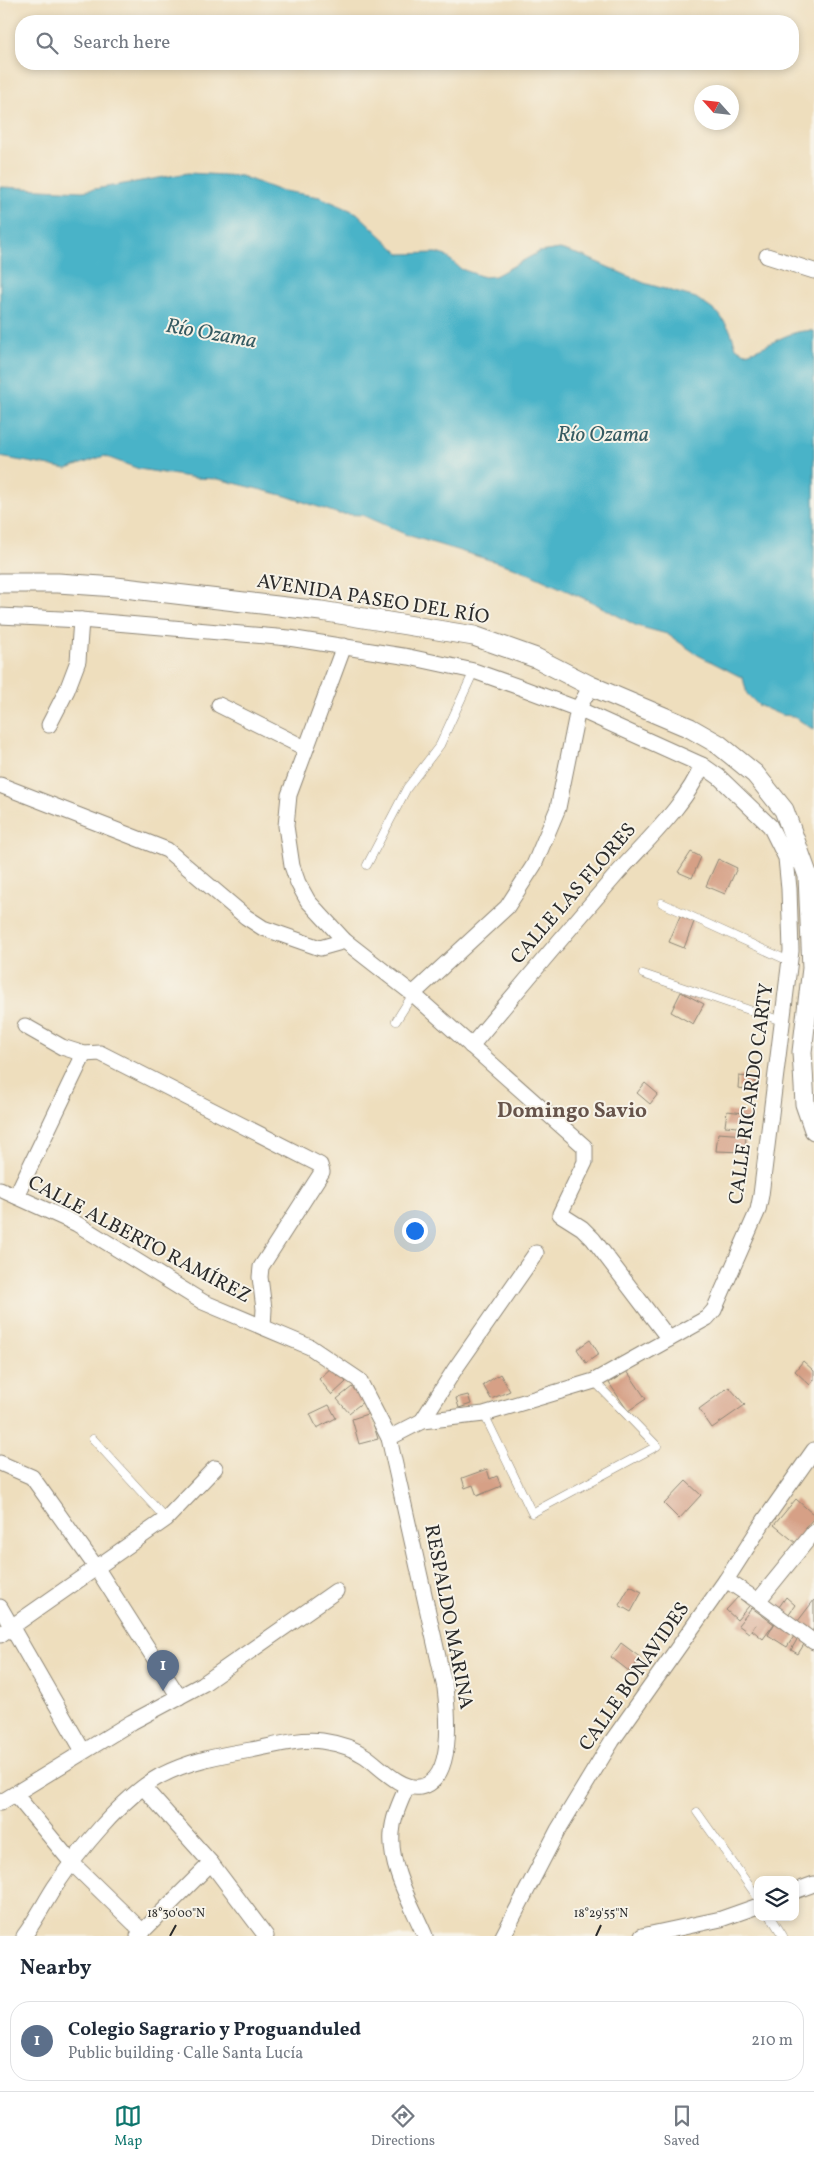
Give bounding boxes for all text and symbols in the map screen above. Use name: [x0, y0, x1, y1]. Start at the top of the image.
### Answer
search box: [15, 15, 799, 70]
icon: search: [33, 29, 61, 57]
text: Search here: [73, 30, 170, 56]
north arrow: [694, 85, 739, 130]
water label: Río Ozama: [163, 312, 259, 356]
water label: Río Ozama: [557, 421, 649, 450]
street label: AVENIDA PASEO DEL RÍO: [255, 568, 491, 632]
street label: CALLE LAS FLORES: [505, 817, 643, 971]
street label: CALLE RICARDO CARTY: [723, 981, 781, 1206]
district label: Domingo Savio: [497, 1097, 647, 1126]
street label: CALLE ALBERTO RAMÍREZ: [22, 1169, 256, 1311]
your location: [402, 1218, 428, 1244]
street label: RESPALDO MARINA: [416, 1522, 480, 1712]
street label: CALLE BONAVIDES: [573, 1597, 697, 1757]
pin: 1: [147, 1650, 179, 1691]
map controls: [754, 1876, 799, 1921]
button: layers: [754, 1876, 799, 1921]
text: 18°30'00"N: [147, 1906, 205, 1922]
text: 18°29'55"N: [574, 1906, 628, 1922]
text: Nearby: [20, 1954, 91, 1983]
text: Colegio Sagrario y Proguanduled: [68, 2017, 361, 2043]
text: 1: [34, 2030, 40, 2052]
text: 210 m: [751, 2030, 793, 2052]
text: Public building · Calle Santa Lucía: [68, 2043, 303, 2065]
tab: Map: [114, 2102, 142, 2151]
tab: Directions: [371, 2102, 435, 2151]
tab: Saved: [664, 2102, 700, 2151]

